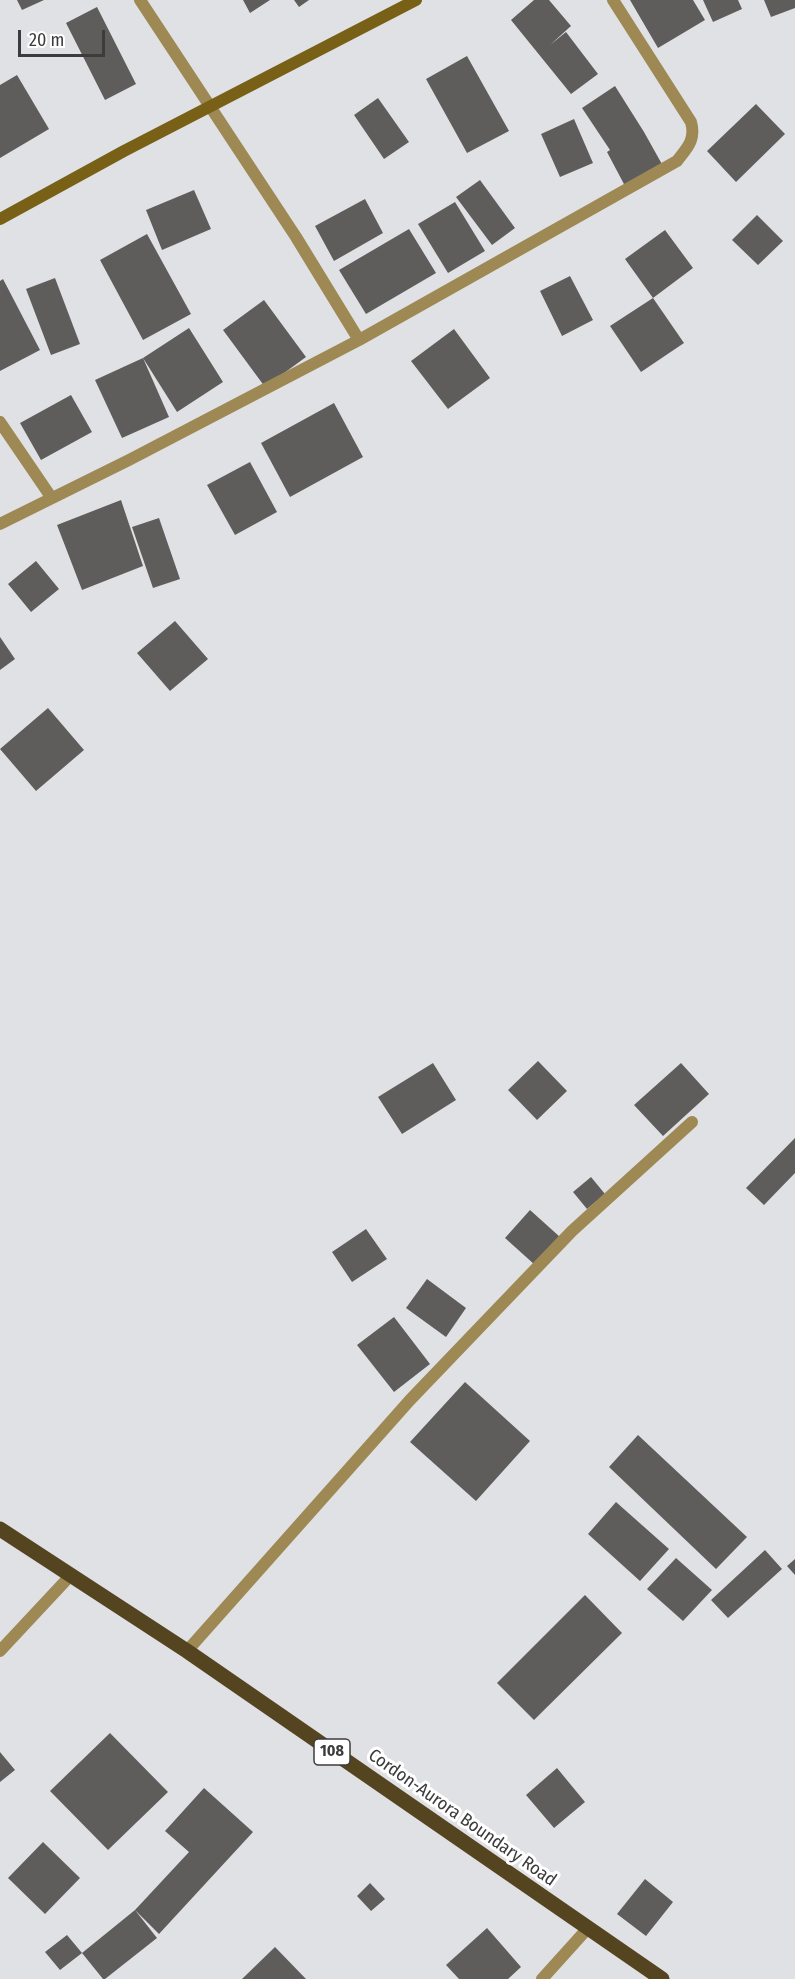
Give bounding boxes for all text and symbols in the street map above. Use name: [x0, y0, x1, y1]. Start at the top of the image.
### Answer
scale bar: [21, 18, 108, 56]
text: 20 m: [29, 29, 64, 51]
road number: 108: [314, 1739, 350, 1765]
street label: Cordon-Aurora Boundary Road: [364, 1745, 560, 1891]

